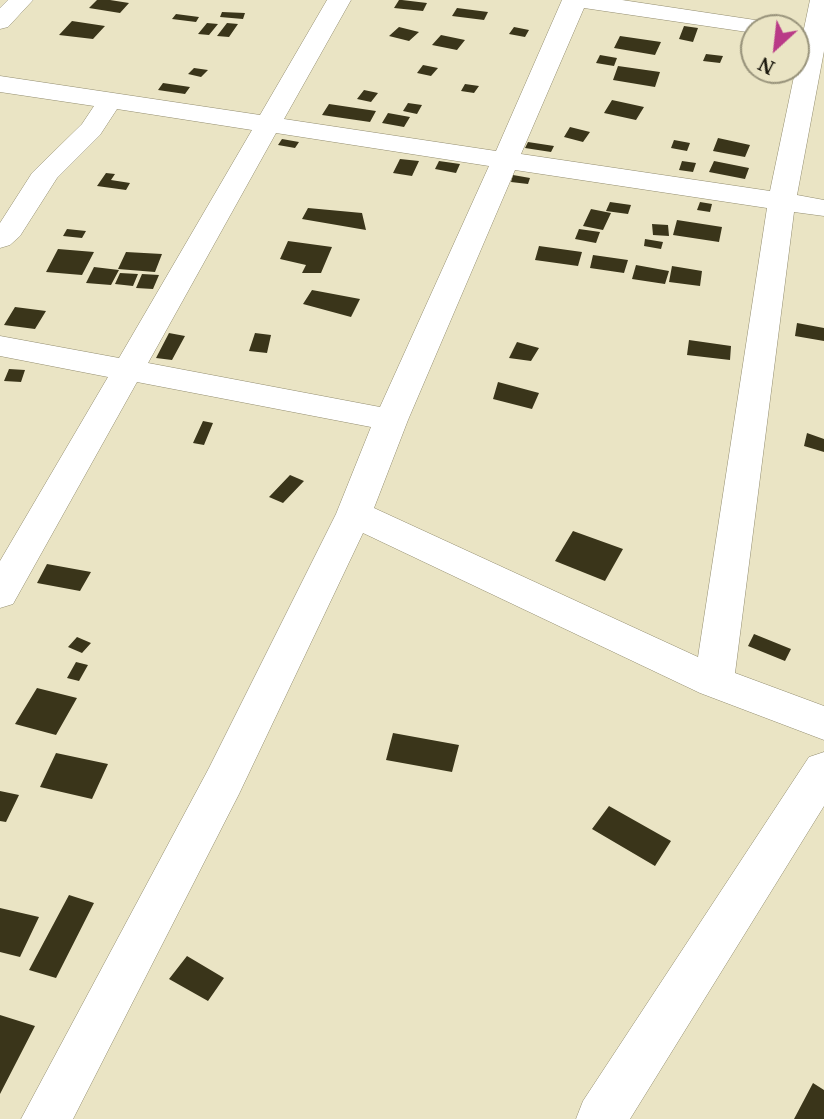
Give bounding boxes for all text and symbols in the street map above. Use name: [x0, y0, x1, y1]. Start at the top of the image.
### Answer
north arrow: [740, 14, 810, 84]
text: N: [754, 51, 779, 81]

